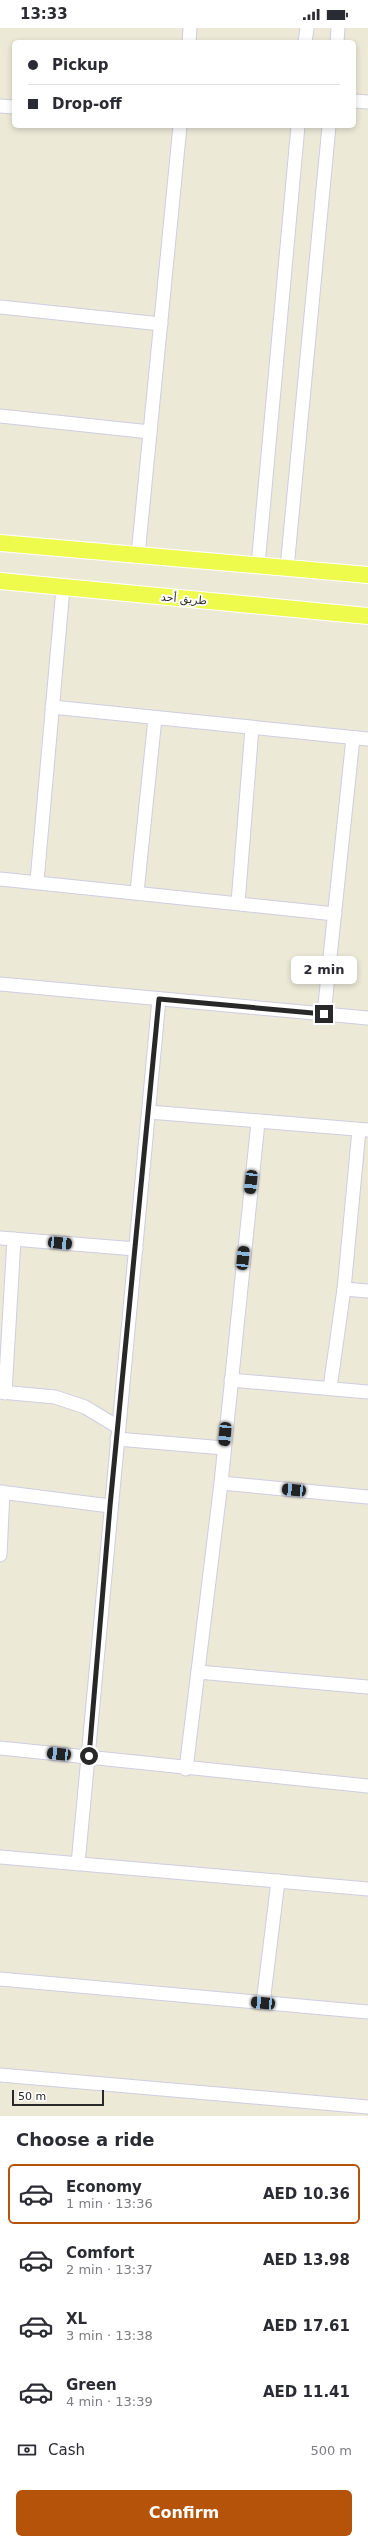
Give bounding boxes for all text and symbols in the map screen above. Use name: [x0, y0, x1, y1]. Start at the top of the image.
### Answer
text: 13:33: [20, 5, 68, 23]
text: Pickup: [52, 56, 108, 74]
text: Drop-off: [52, 95, 122, 113]
street label: طريق أحد: [160, 590, 208, 609]
callout: 2 min: [291, 956, 357, 984]
text: 2 min: [304, 962, 344, 977]
route end: [315, 1005, 333, 1023]
car: [244, 1169, 258, 1195]
car: [48, 1236, 72, 1250]
car: [236, 1245, 250, 1271]
car: [218, 1422, 232, 1446]
car: [282, 1483, 306, 1497]
car: [46, 1747, 72, 1761]
route start: [80, 1747, 98, 1765]
car: [251, 1996, 275, 2010]
scale bar: [12, 2088, 104, 2107]
text: 50 m: [18, 2090, 46, 2103]
text: Choose a ride: [16, 2129, 155, 2150]
icon: car: [18, 2176, 54, 2212]
text: Economy: [66, 2178, 142, 2196]
text: AED 10.36: [263, 2185, 350, 2203]
text: 1 min · 13:36: [66, 2196, 153, 2211]
icon: car: [18, 2242, 54, 2278]
text: Comfort: [66, 2244, 134, 2262]
text: AED 13.98: [263, 2251, 350, 2269]
text: 2 min · 13:37: [66, 2262, 153, 2277]
icon: car: [18, 2308, 54, 2344]
text: XL: [66, 2310, 87, 2328]
text: AED 17.61: [263, 2317, 350, 2335]
text: 3 min · 13:38: [66, 2328, 153, 2343]
icon: car: [18, 2374, 54, 2410]
text: Green: [66, 2376, 117, 2394]
text: AED 11.41: [263, 2383, 350, 2401]
text: 4 min · 13:39: [66, 2394, 153, 2409]
icon: cash: [16, 2439, 38, 2461]
text: Cash: [48, 2441, 85, 2459]
text: 500 m: [310, 2443, 352, 2458]
button: Confirm: [16, 2490, 352, 2536]

